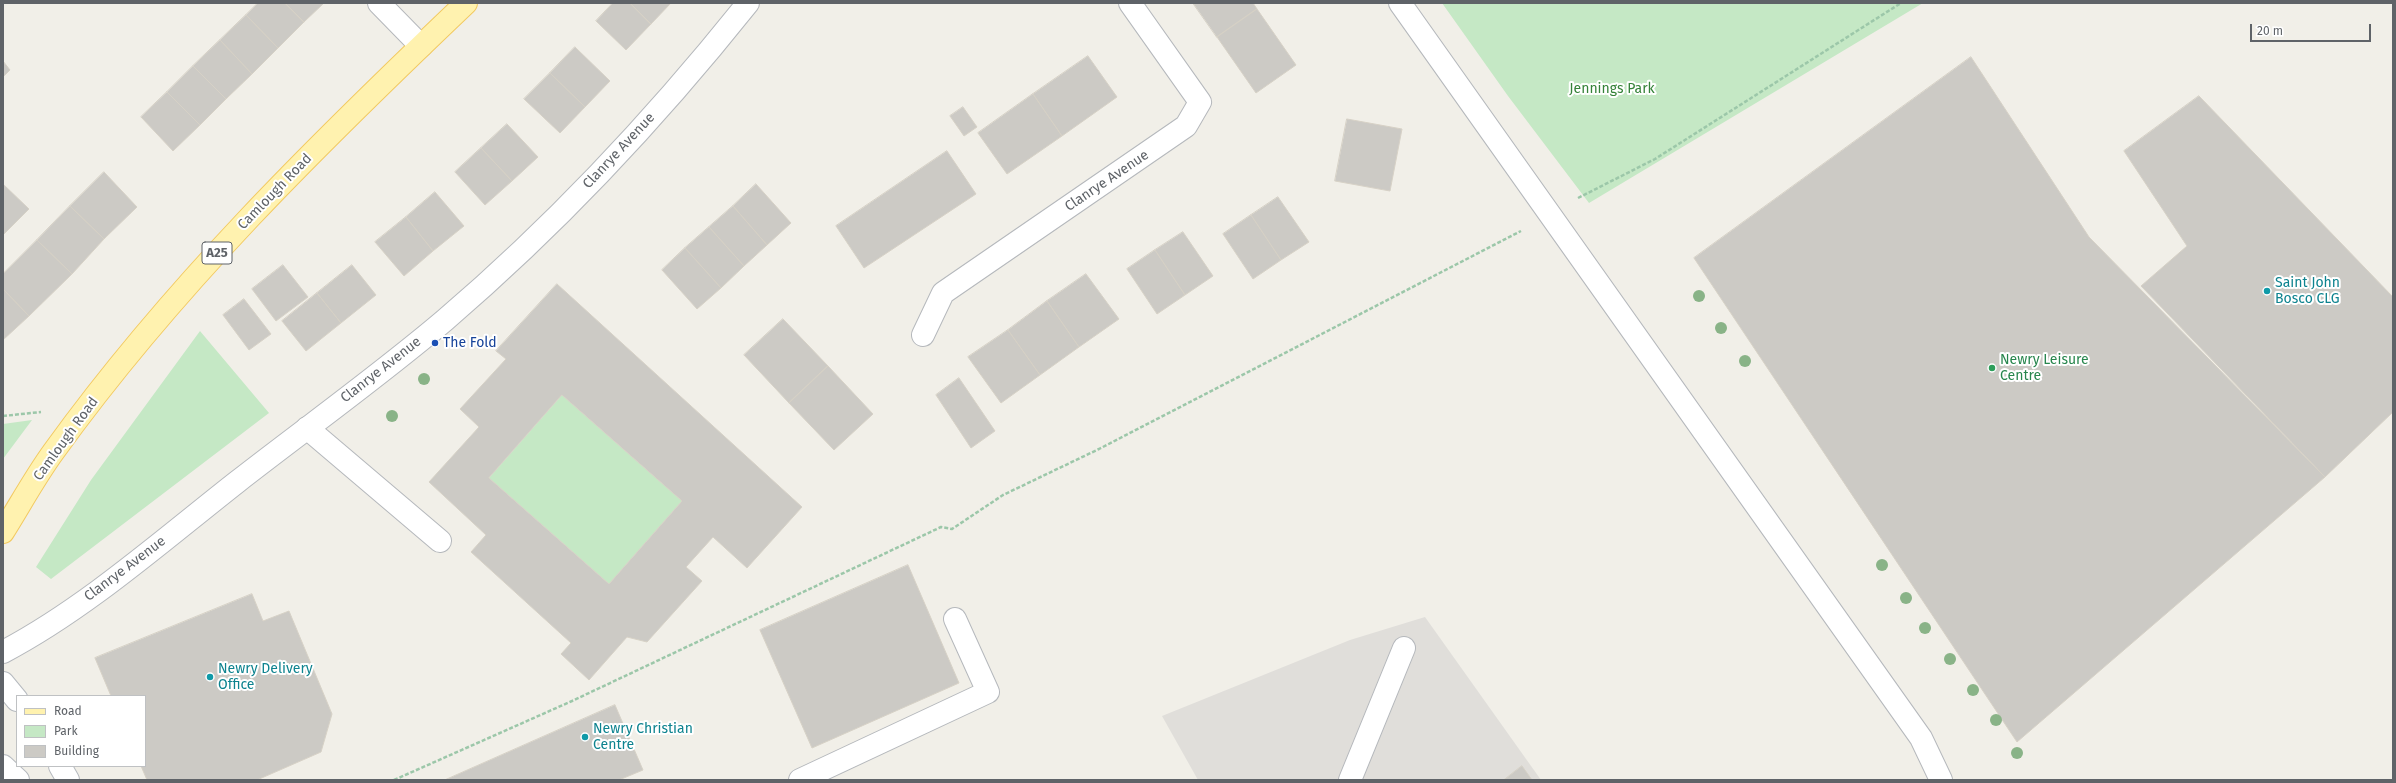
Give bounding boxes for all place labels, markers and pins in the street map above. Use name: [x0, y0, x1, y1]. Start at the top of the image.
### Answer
place label: Saint John Bosco CLG: [2275, 275, 2340, 308]
marker: Saint John Bosco CLG: [2262, 286, 2272, 296]
place label: The Fold: [443, 335, 497, 351]
marker: The Fold: [430, 338, 440, 348]
place label: Newry Leisure Centre: [2000, 352, 2089, 384]
marker: Newry Leisure Centre: [1987, 363, 1997, 373]
place label: Newry Delivery Office: [218, 661, 313, 694]
marker: Newry Delivery Office: [205, 672, 215, 682]
place label: Newry Christian Centre: [593, 721, 693, 754]
marker: Newry Christian Centre: [580, 732, 590, 742]

